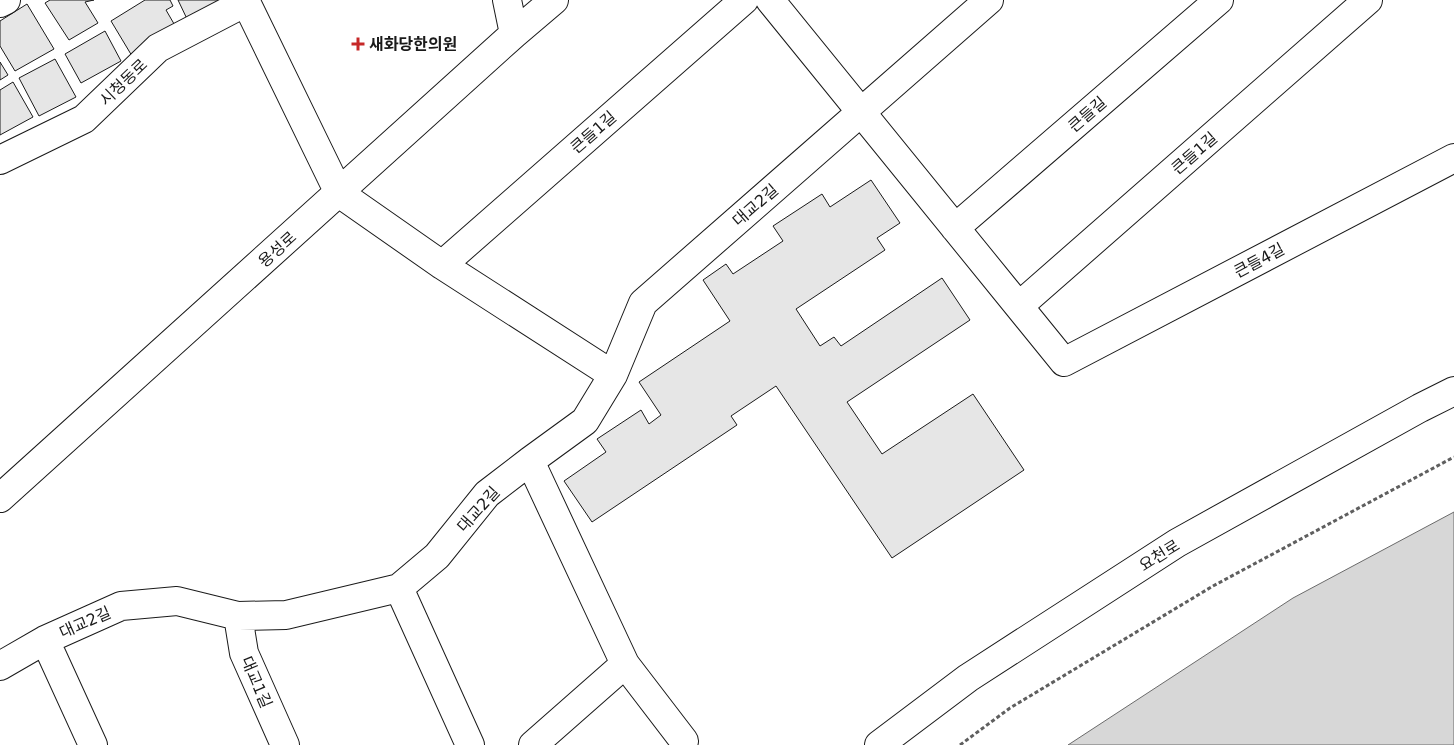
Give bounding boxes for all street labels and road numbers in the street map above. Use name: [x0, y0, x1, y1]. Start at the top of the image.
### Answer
street label: 시청동로: [96, 55, 151, 110]
street label: 큰들길: [1064, 93, 1110, 136]
street label: 큰들1길: [567, 107, 620, 157]
street label: 큰들1길: [1168, 128, 1221, 178]
street label: 대교2길: [729, 180, 782, 230]
street label: 용성로: [255, 227, 300, 271]
street label: 큰들4길: [1231, 239, 1288, 282]
street label: 대교2길: [453, 483, 504, 536]
street label: 요천로: [1136, 536, 1183, 575]
street label: 대교2길: [57, 603, 114, 642]
street label: 대교1길: [237, 653, 276, 711]

